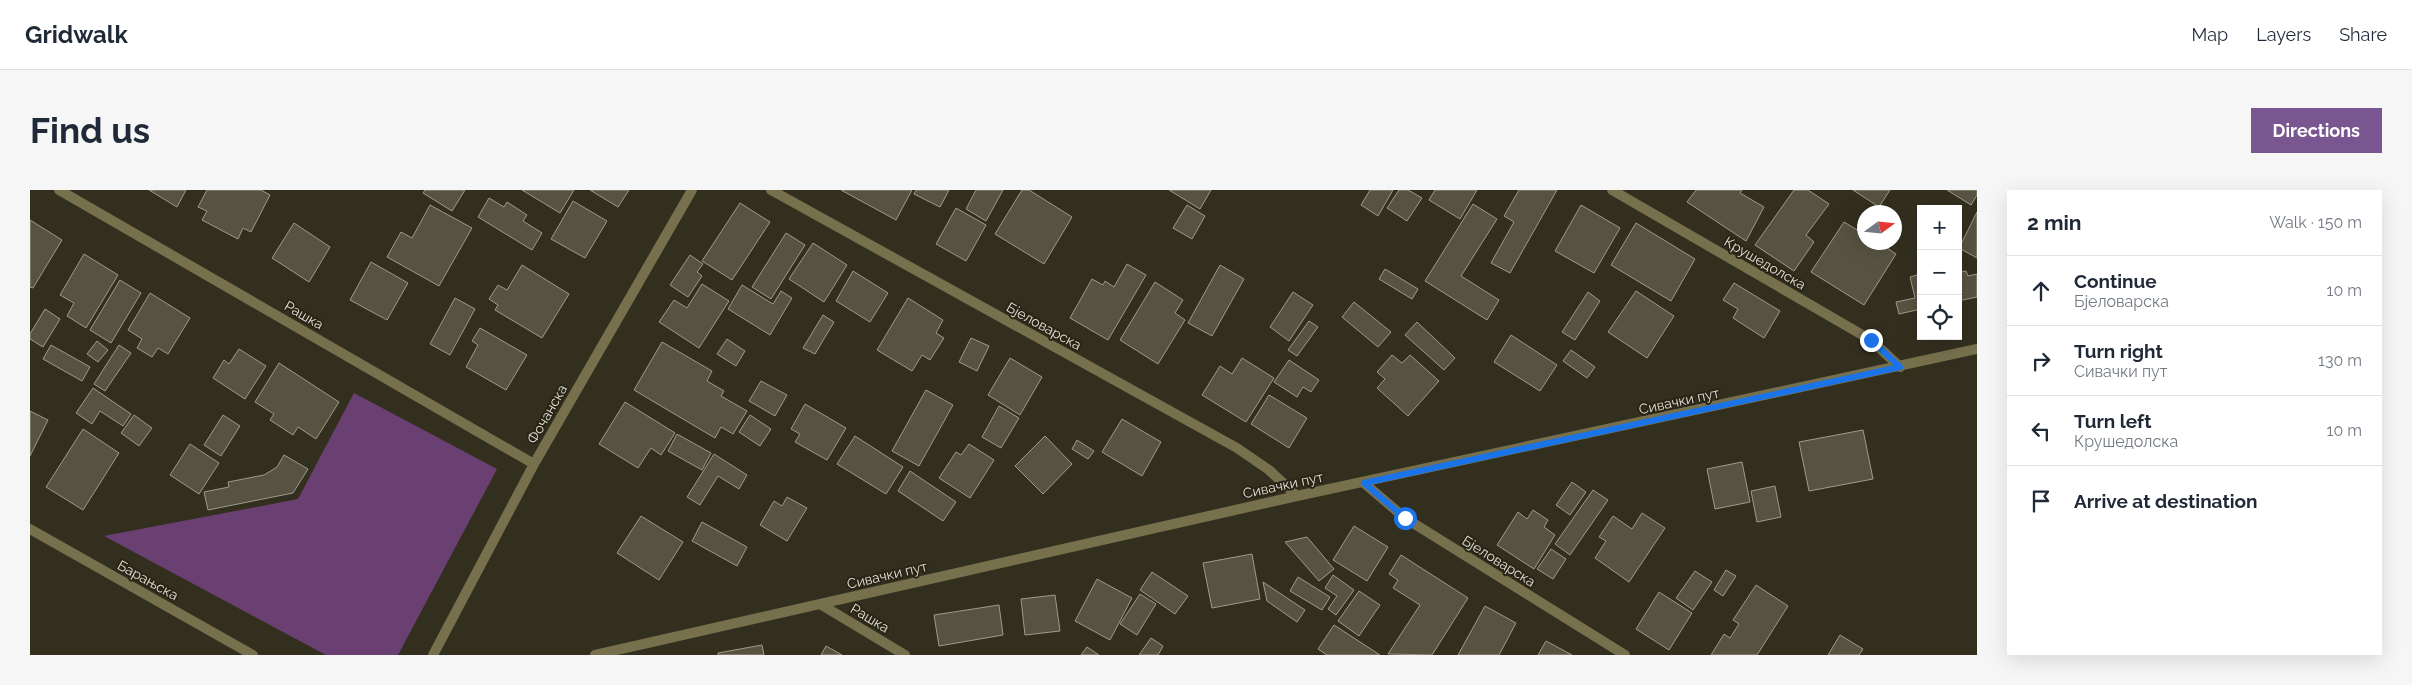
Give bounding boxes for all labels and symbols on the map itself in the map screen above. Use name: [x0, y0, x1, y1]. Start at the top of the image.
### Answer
north arrow: [1857, 205, 1902, 250]
street label: Крушедолска: [1721, 233, 1809, 293]
street label: Рашка: [282, 297, 326, 333]
street label: Бјеловарска: [1004, 299, 1084, 353]
route end: [1860, 329, 1883, 352]
street label: Фочанска: [524, 382, 570, 446]
street label: Сивачки пут: [1637, 385, 1721, 417]
street label: Сивачки пут: [1241, 469, 1325, 501]
route start: [1394, 507, 1417, 530]
street label: Бјеловарска: [1460, 532, 1538, 590]
street label: Барањска: [115, 557, 181, 603]
street label: Сивачки пут: [845, 558, 929, 592]
street label: Рашка: [848, 600, 892, 636]

